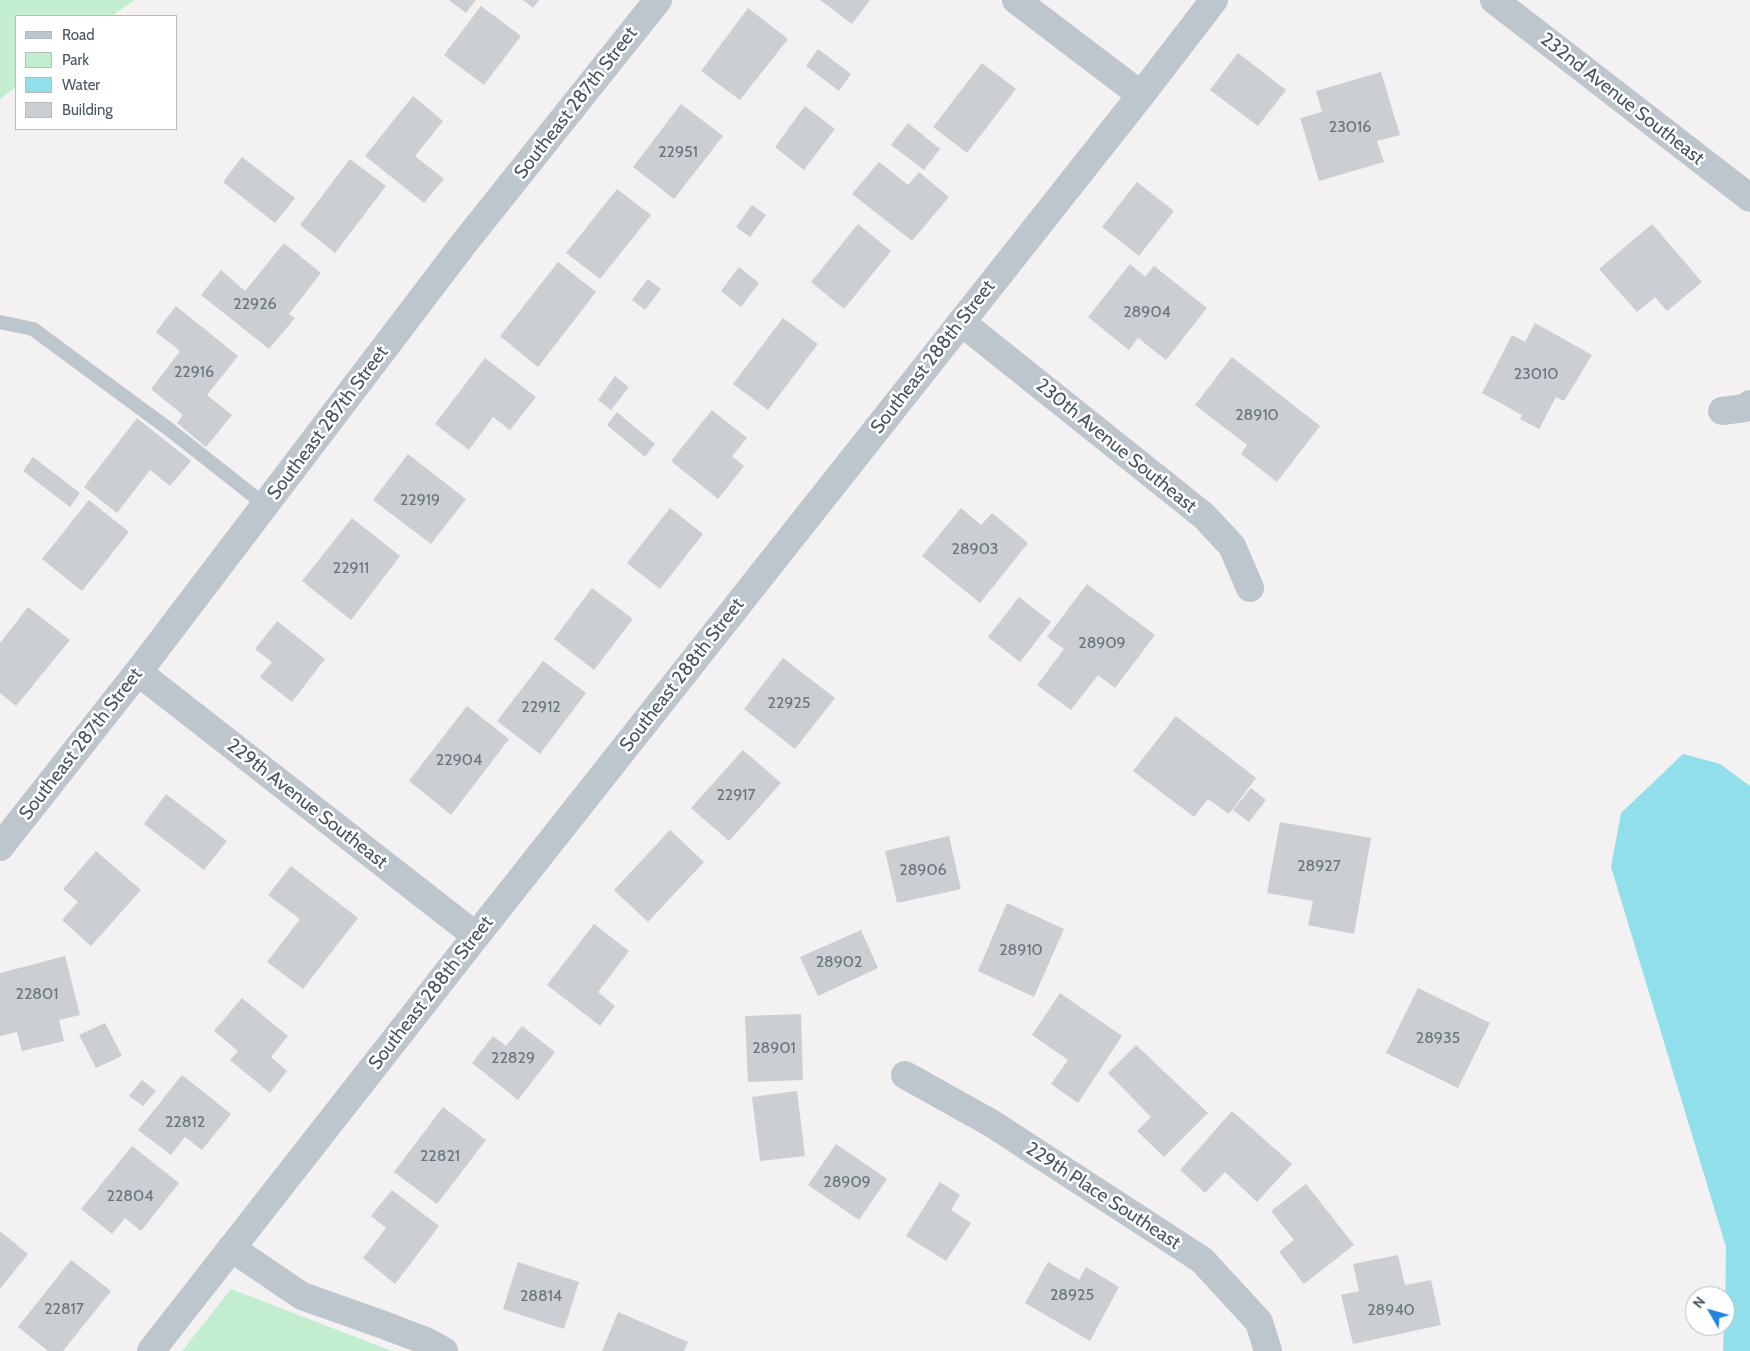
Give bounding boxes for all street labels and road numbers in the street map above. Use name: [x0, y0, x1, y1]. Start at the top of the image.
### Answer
street label: Southeast 287th Street: [510, 23, 642, 183]
street label: 232nd Avenue Southeast: [1536, 28, 1708, 170]
street label: Southeast 288th Street: [866, 276, 1000, 438]
street label: Southeast 287th Street: [263, 342, 393, 504]
street label: 230th Avenue Southeast: [1031, 374, 1201, 518]
street label: Southeast 288th Street: [615, 594, 749, 756]
street label: Southeast 287th Street: [15, 664, 147, 824]
street label: 229th Avenue Southeast: [222, 734, 392, 874]
street label: Southeast 288th Street: [364, 912, 498, 1074]
street label: 229th Place Southeast: [1021, 1137, 1185, 1255]

